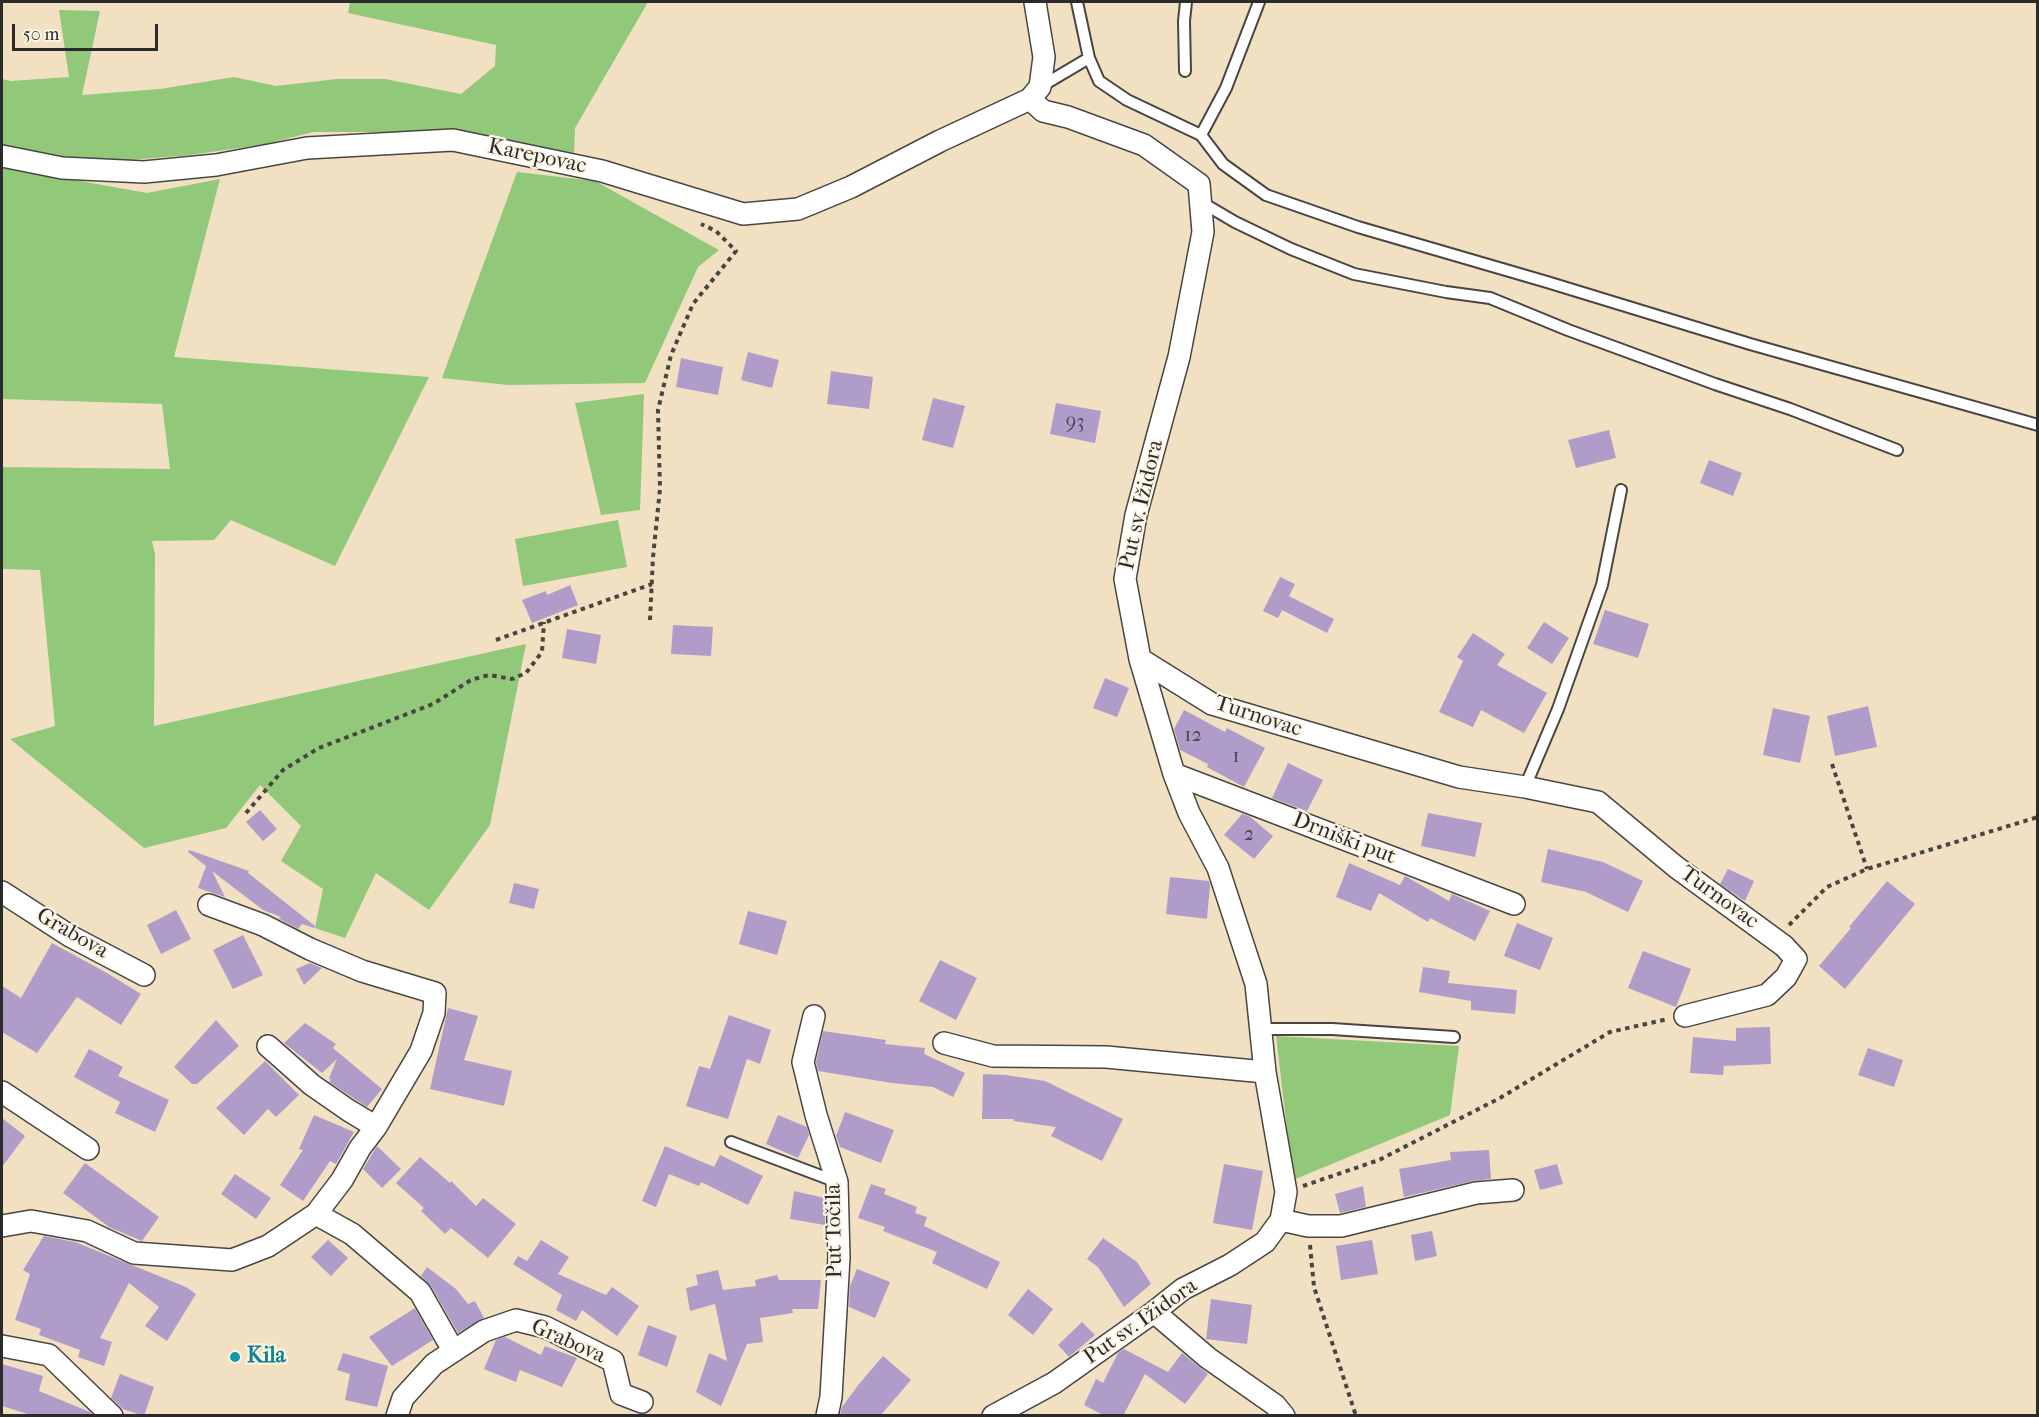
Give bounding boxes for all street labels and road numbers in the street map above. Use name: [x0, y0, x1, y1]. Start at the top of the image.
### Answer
street label: Karepovac: [485, 134, 589, 180]
street label: Put sv. Ižidora: [1114, 437, 1170, 573]
street label: Turnovac: [1211, 691, 1305, 743]
street label: Drniški put: [1289, 807, 1399, 871]
street label: Turnovac: [1675, 861, 1763, 935]
street label: Grabova: [31, 903, 113, 965]
street label: Put Točila: [821, 1183, 849, 1279]
street label: Put sv. Ižidora: [1079, 1273, 1203, 1371]
street label: Grabova: [527, 1314, 609, 1370]

